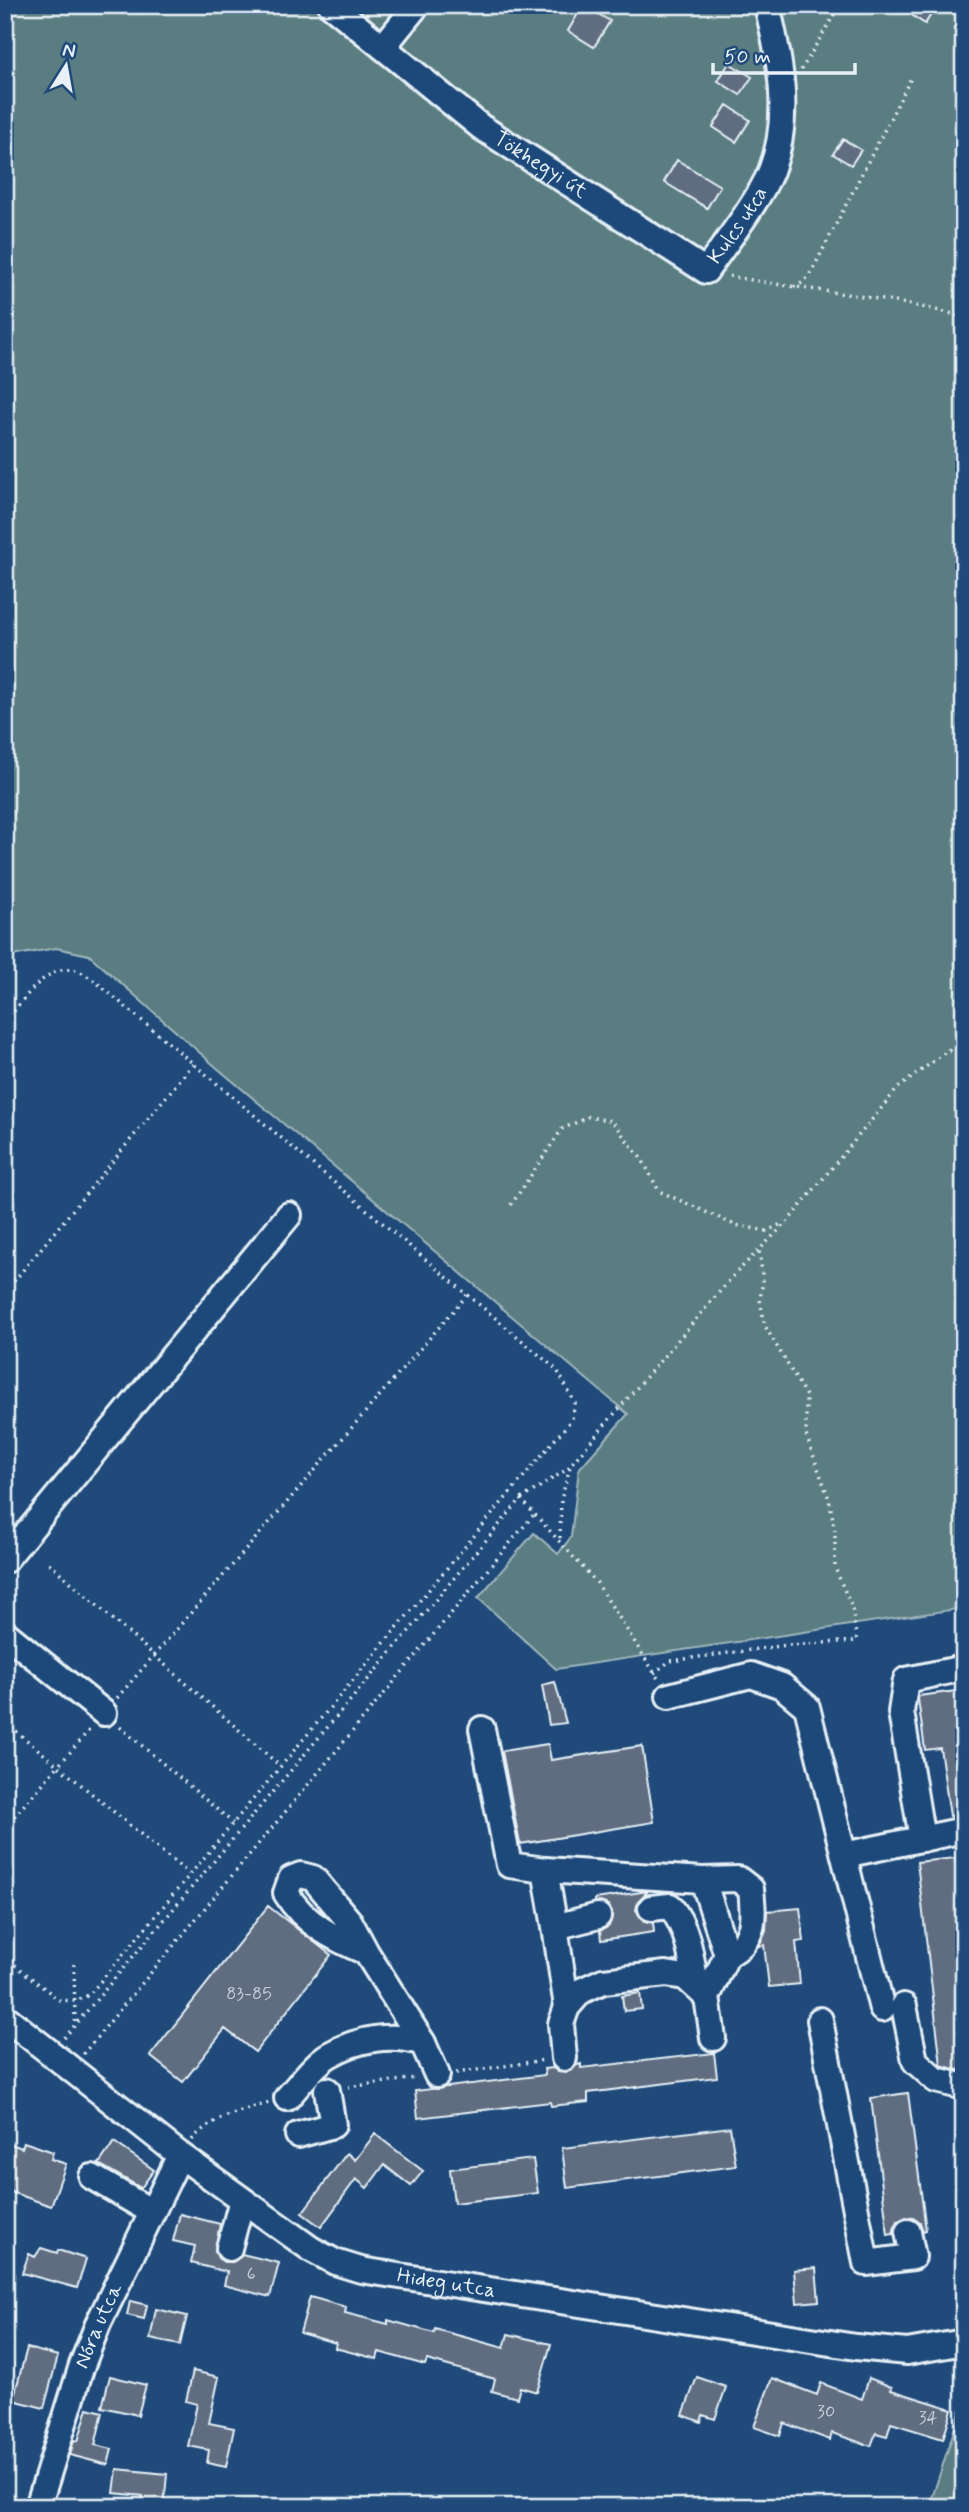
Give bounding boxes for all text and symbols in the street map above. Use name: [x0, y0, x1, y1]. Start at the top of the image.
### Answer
north arrow: [32, 32, 102, 102]
scale bar: [713, 32, 855, 76]
text: N: [60, 37, 78, 64]
text: 50 m: [724, 43, 771, 71]
street label: Tökhegyi út: [488, 125, 593, 206]
street label: Kulcs utca: [701, 182, 774, 270]
house number: 83-85: [226, 1982, 272, 2006]
house number: 6: [246, 2262, 256, 2286]
street label: Hideg utca: [395, 2262, 498, 2305]
street label: Nóra utca: [68, 2278, 130, 2373]
house number: 30: [817, 2400, 835, 2424]
house number: 34: [918, 2406, 938, 2430]

